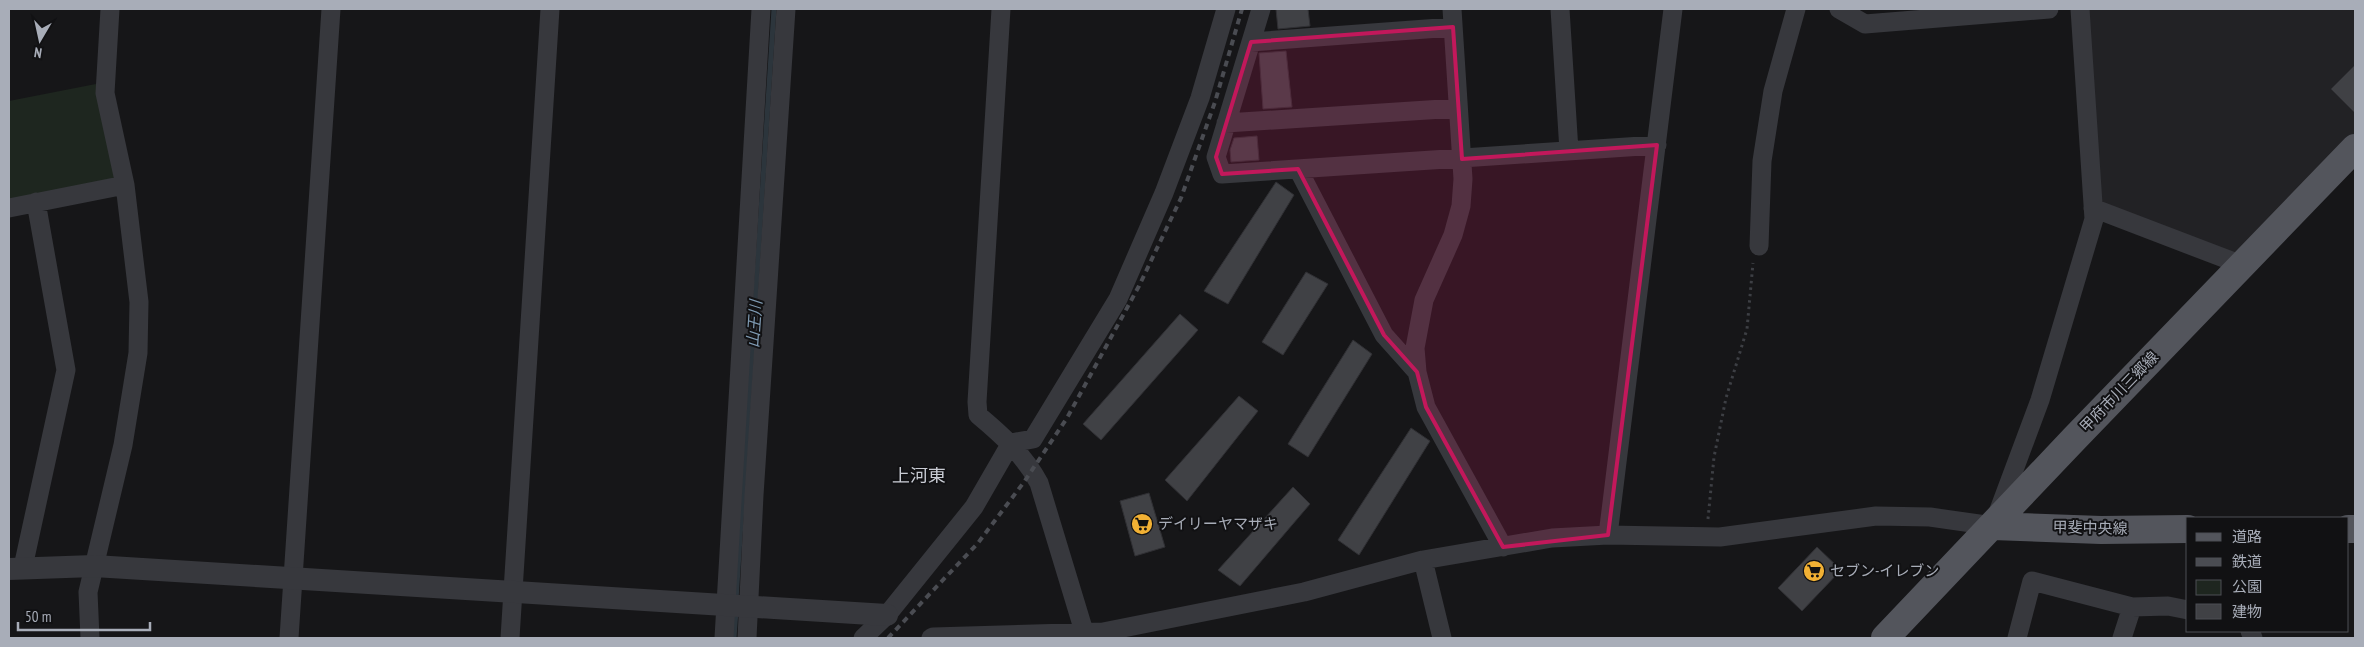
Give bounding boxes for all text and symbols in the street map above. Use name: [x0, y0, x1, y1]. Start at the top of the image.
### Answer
north arrow: [15, 15, 65, 65]
text: N: [33, 43, 43, 62]
water label: 山王川: [742, 297, 766, 349]
street label: 甲府市川三郷線: [2075, 347, 2162, 436]
district label: 上河東: [892, 464, 946, 487]
supermarket icon: デイリーヤマザキ: [1130, 512, 1154, 536]
place label: デイリーヤマザキ: [1158, 514, 1278, 533]
street label: 甲斐中央線: [2052, 517, 2128, 538]
legend: [2186, 517, 2349, 632]
text: 道路: [2232, 527, 2262, 546]
text: 鉄道: [2232, 552, 2262, 571]
supermarket icon: セブン-イレブン: [1802, 559, 1826, 583]
place label: セブン-イレブン: [1830, 561, 1939, 580]
text: 公園: [2232, 577, 2262, 596]
scale bar: [18, 600, 150, 632]
text: 建物: [2232, 602, 2262, 621]
text: 50 m: [25, 607, 51, 626]

